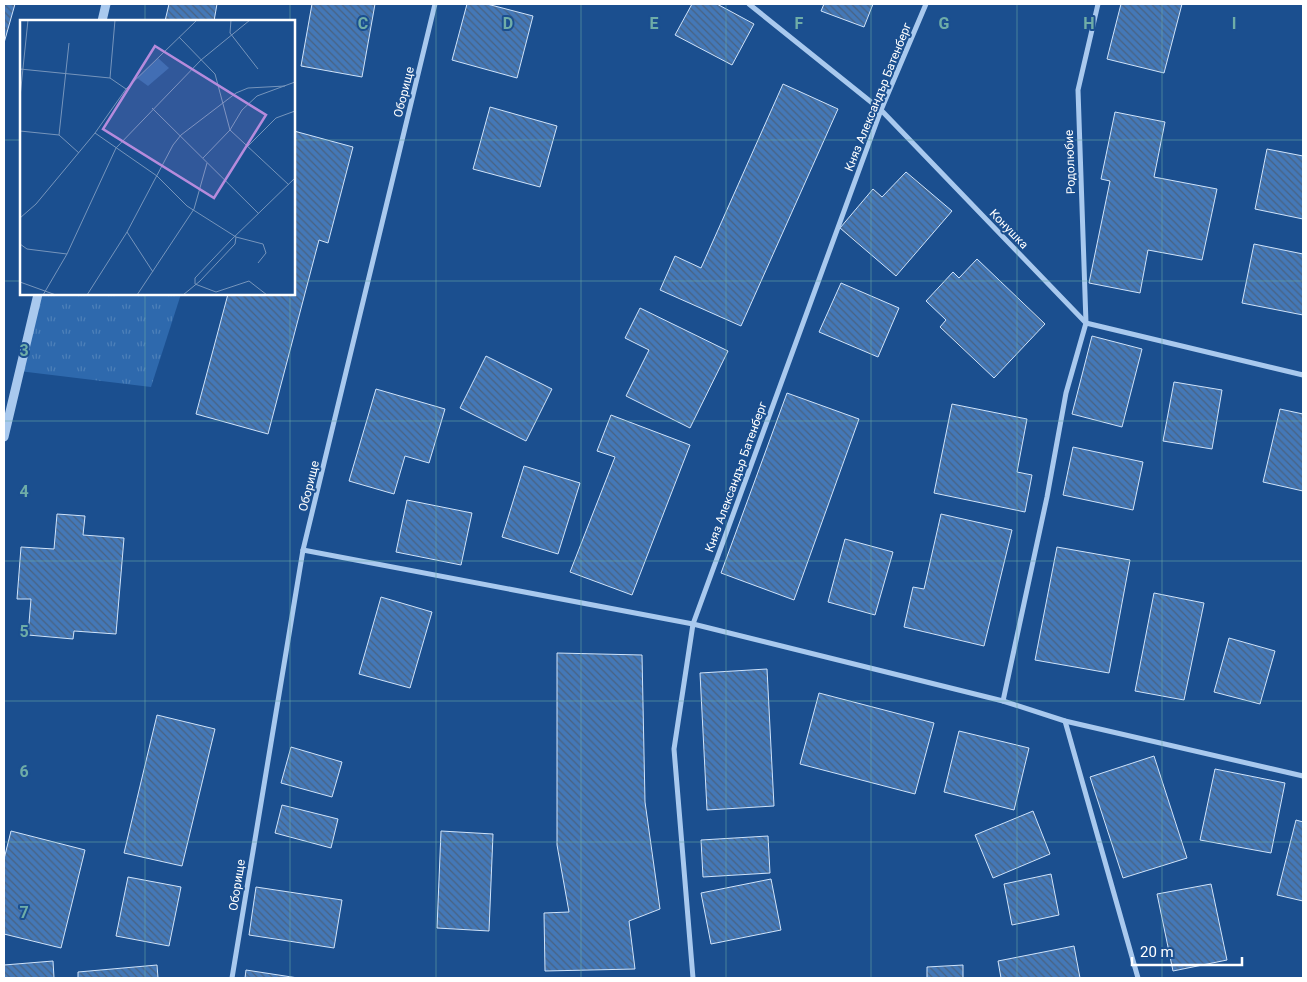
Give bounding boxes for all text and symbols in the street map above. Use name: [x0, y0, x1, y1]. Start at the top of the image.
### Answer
text: C: [358, 14, 368, 33]
text: D: [503, 14, 513, 33]
text: E: [650, 14, 659, 33]
text: F: [795, 14, 804, 33]
text: G: [939, 14, 950, 33]
text: H: [1083, 14, 1095, 33]
text: I: [1232, 14, 1236, 33]
inset map: [20, 20, 295, 295]
street label: Княз Александър Батенберг: [842, 21, 914, 173]
street label: Оборище: [391, 65, 417, 119]
street label: Родолюбие: [1062, 130, 1078, 194]
street label: Конушка: [987, 206, 1031, 252]
text: 3: [19, 341, 29, 360]
street label: Княз Александър Батенберг: [702, 400, 770, 554]
street label: Оборище: [296, 459, 322, 513]
text: 4: [19, 482, 29, 501]
text: 5: [19, 622, 29, 641]
text: 6: [19, 762, 29, 781]
street label: Оборище: [226, 858, 248, 912]
text: 7: [19, 903, 29, 922]
scale bar: [1132, 934, 1242, 966]
text: 20 m: [1140, 943, 1174, 961]

